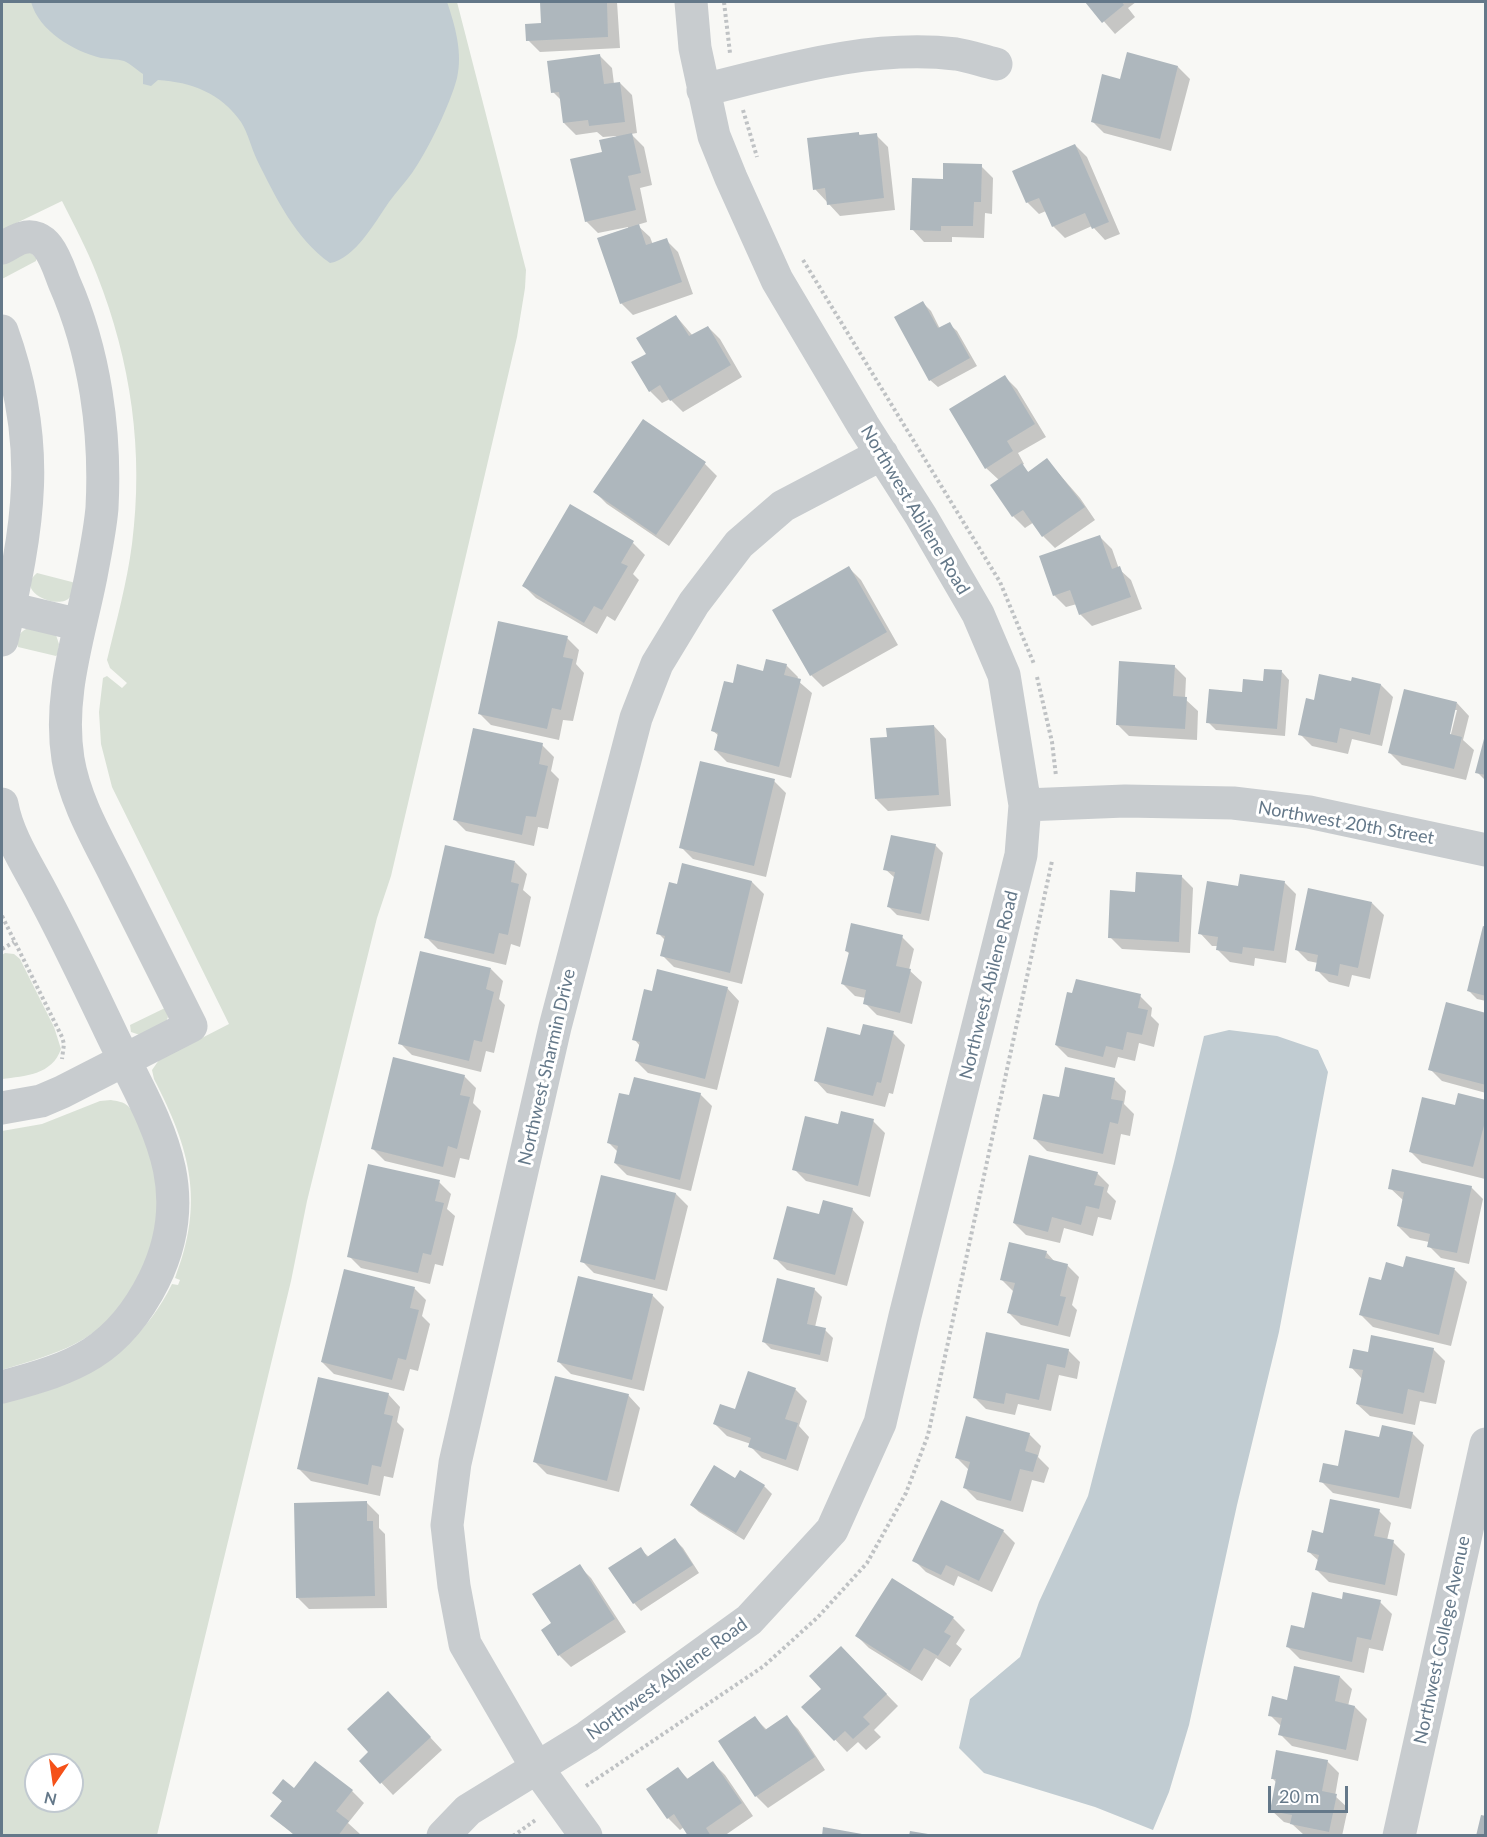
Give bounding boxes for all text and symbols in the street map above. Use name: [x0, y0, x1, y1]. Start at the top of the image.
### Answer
street label: Northwest Abilene Road: [856, 422, 974, 598]
street label: Northwest 20th Street: [1256, 797, 1436, 849]
street label: Northwest Abilene Road: [955, 889, 1023, 1081]
street label: Northwest Sharmin Drive: [514, 967, 580, 1167]
street label: Northwest College Avenue: [1409, 1534, 1475, 1746]
street label: Northwest Abilene Road: [582, 1613, 752, 1745]
north arrow: [24, 1753, 84, 1813]
scale bar: [1271, 1774, 1350, 1812]
text: 20 m: [1279, 1785, 1319, 1807]
text: N: [42, 1788, 58, 1810]

